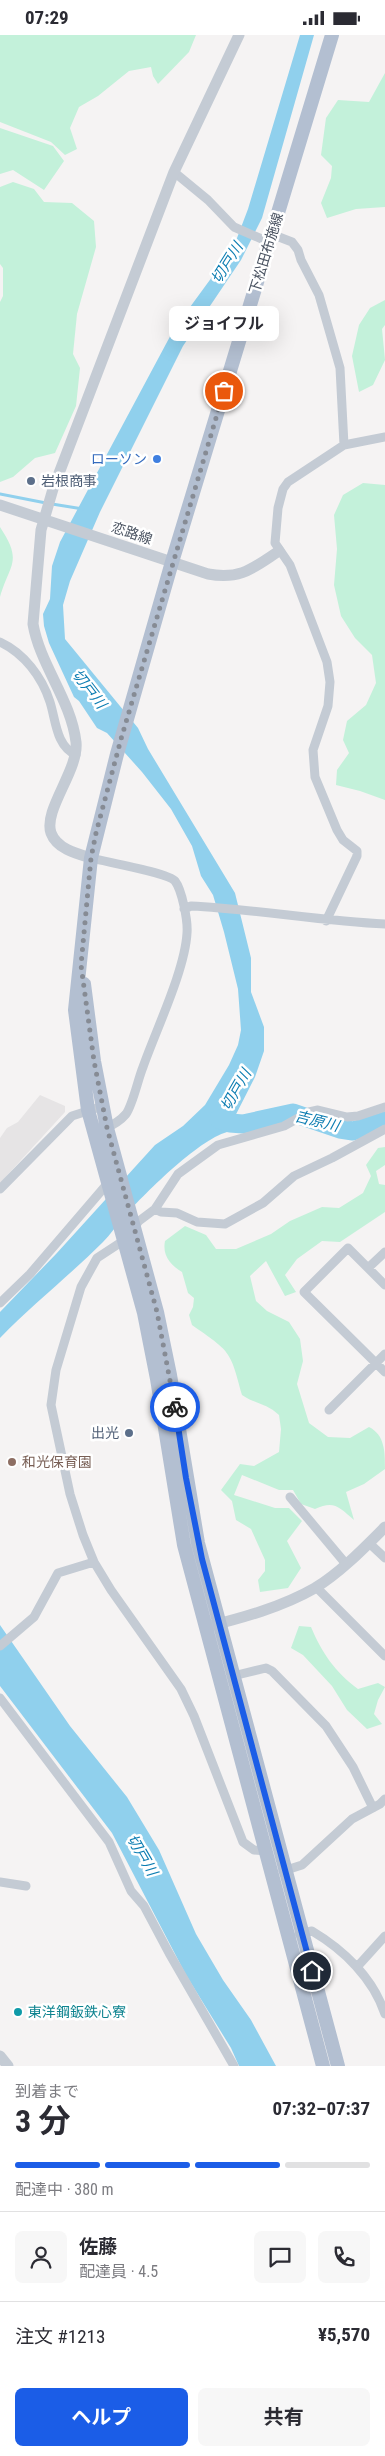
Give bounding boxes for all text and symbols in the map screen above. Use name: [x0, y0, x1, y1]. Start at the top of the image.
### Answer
text: 07:29: [25, 6, 69, 29]
street label: 下松田布施線: [246, 210, 286, 296]
water label: 切戸川: [207, 237, 248, 287]
callout: ジョイフル: [169, 306, 279, 341]
text: ジョイフル: [184, 314, 264, 333]
pin: [203, 370, 245, 412]
icon: bag: [210, 377, 238, 405]
place label: ローソン: [91, 451, 147, 467]
marker: ローソン: [151, 453, 163, 465]
place label: 岩根商事: [41, 473, 97, 489]
marker: 岩根商事: [25, 475, 37, 487]
street label: 恋路線: [110, 519, 154, 547]
water label: 切戸川: [68, 666, 111, 714]
water label: 切戸川: [217, 1064, 256, 1114]
water label: 吉原川: [293, 1107, 343, 1136]
courier: [150, 1382, 200, 1432]
icon: bike: [161, 1393, 189, 1421]
place label: 出光: [91, 1425, 119, 1441]
marker: 出光: [123, 1427, 135, 1439]
place label: 和光保育園: [22, 1454, 92, 1470]
marker: 和光保育園: [6, 1456, 18, 1468]
water label: 切戸川: [123, 1831, 162, 1881]
pin: [291, 1950, 333, 1992]
icon: home: [298, 1957, 326, 1985]
place label: 東洋鋼鈑鉄心寮: [28, 2004, 126, 2020]
marker: 東洋鋼鈑鉄心寮: [12, 2006, 24, 2018]
text: 到着まで: [15, 2082, 79, 2101]
text: 07:32–07:37: [272, 2097, 370, 2120]
text: 3 分: [15, 2102, 71, 2140]
text: 配達中 · 380 m: [15, 2180, 114, 2199]
button: person: [15, 2231, 67, 2283]
button: chat: [254, 2231, 306, 2283]
button: phone: [318, 2231, 370, 2283]
text: 佐藤: [79, 2235, 117, 2258]
text: 配達員 · 4.5: [79, 2262, 158, 2281]
text: ¥5,570: [318, 2323, 370, 2346]
text: 注文 #1213: [15, 2325, 105, 2348]
button: ヘルプ: [15, 2388, 188, 2446]
button: 共有: [198, 2388, 370, 2446]

